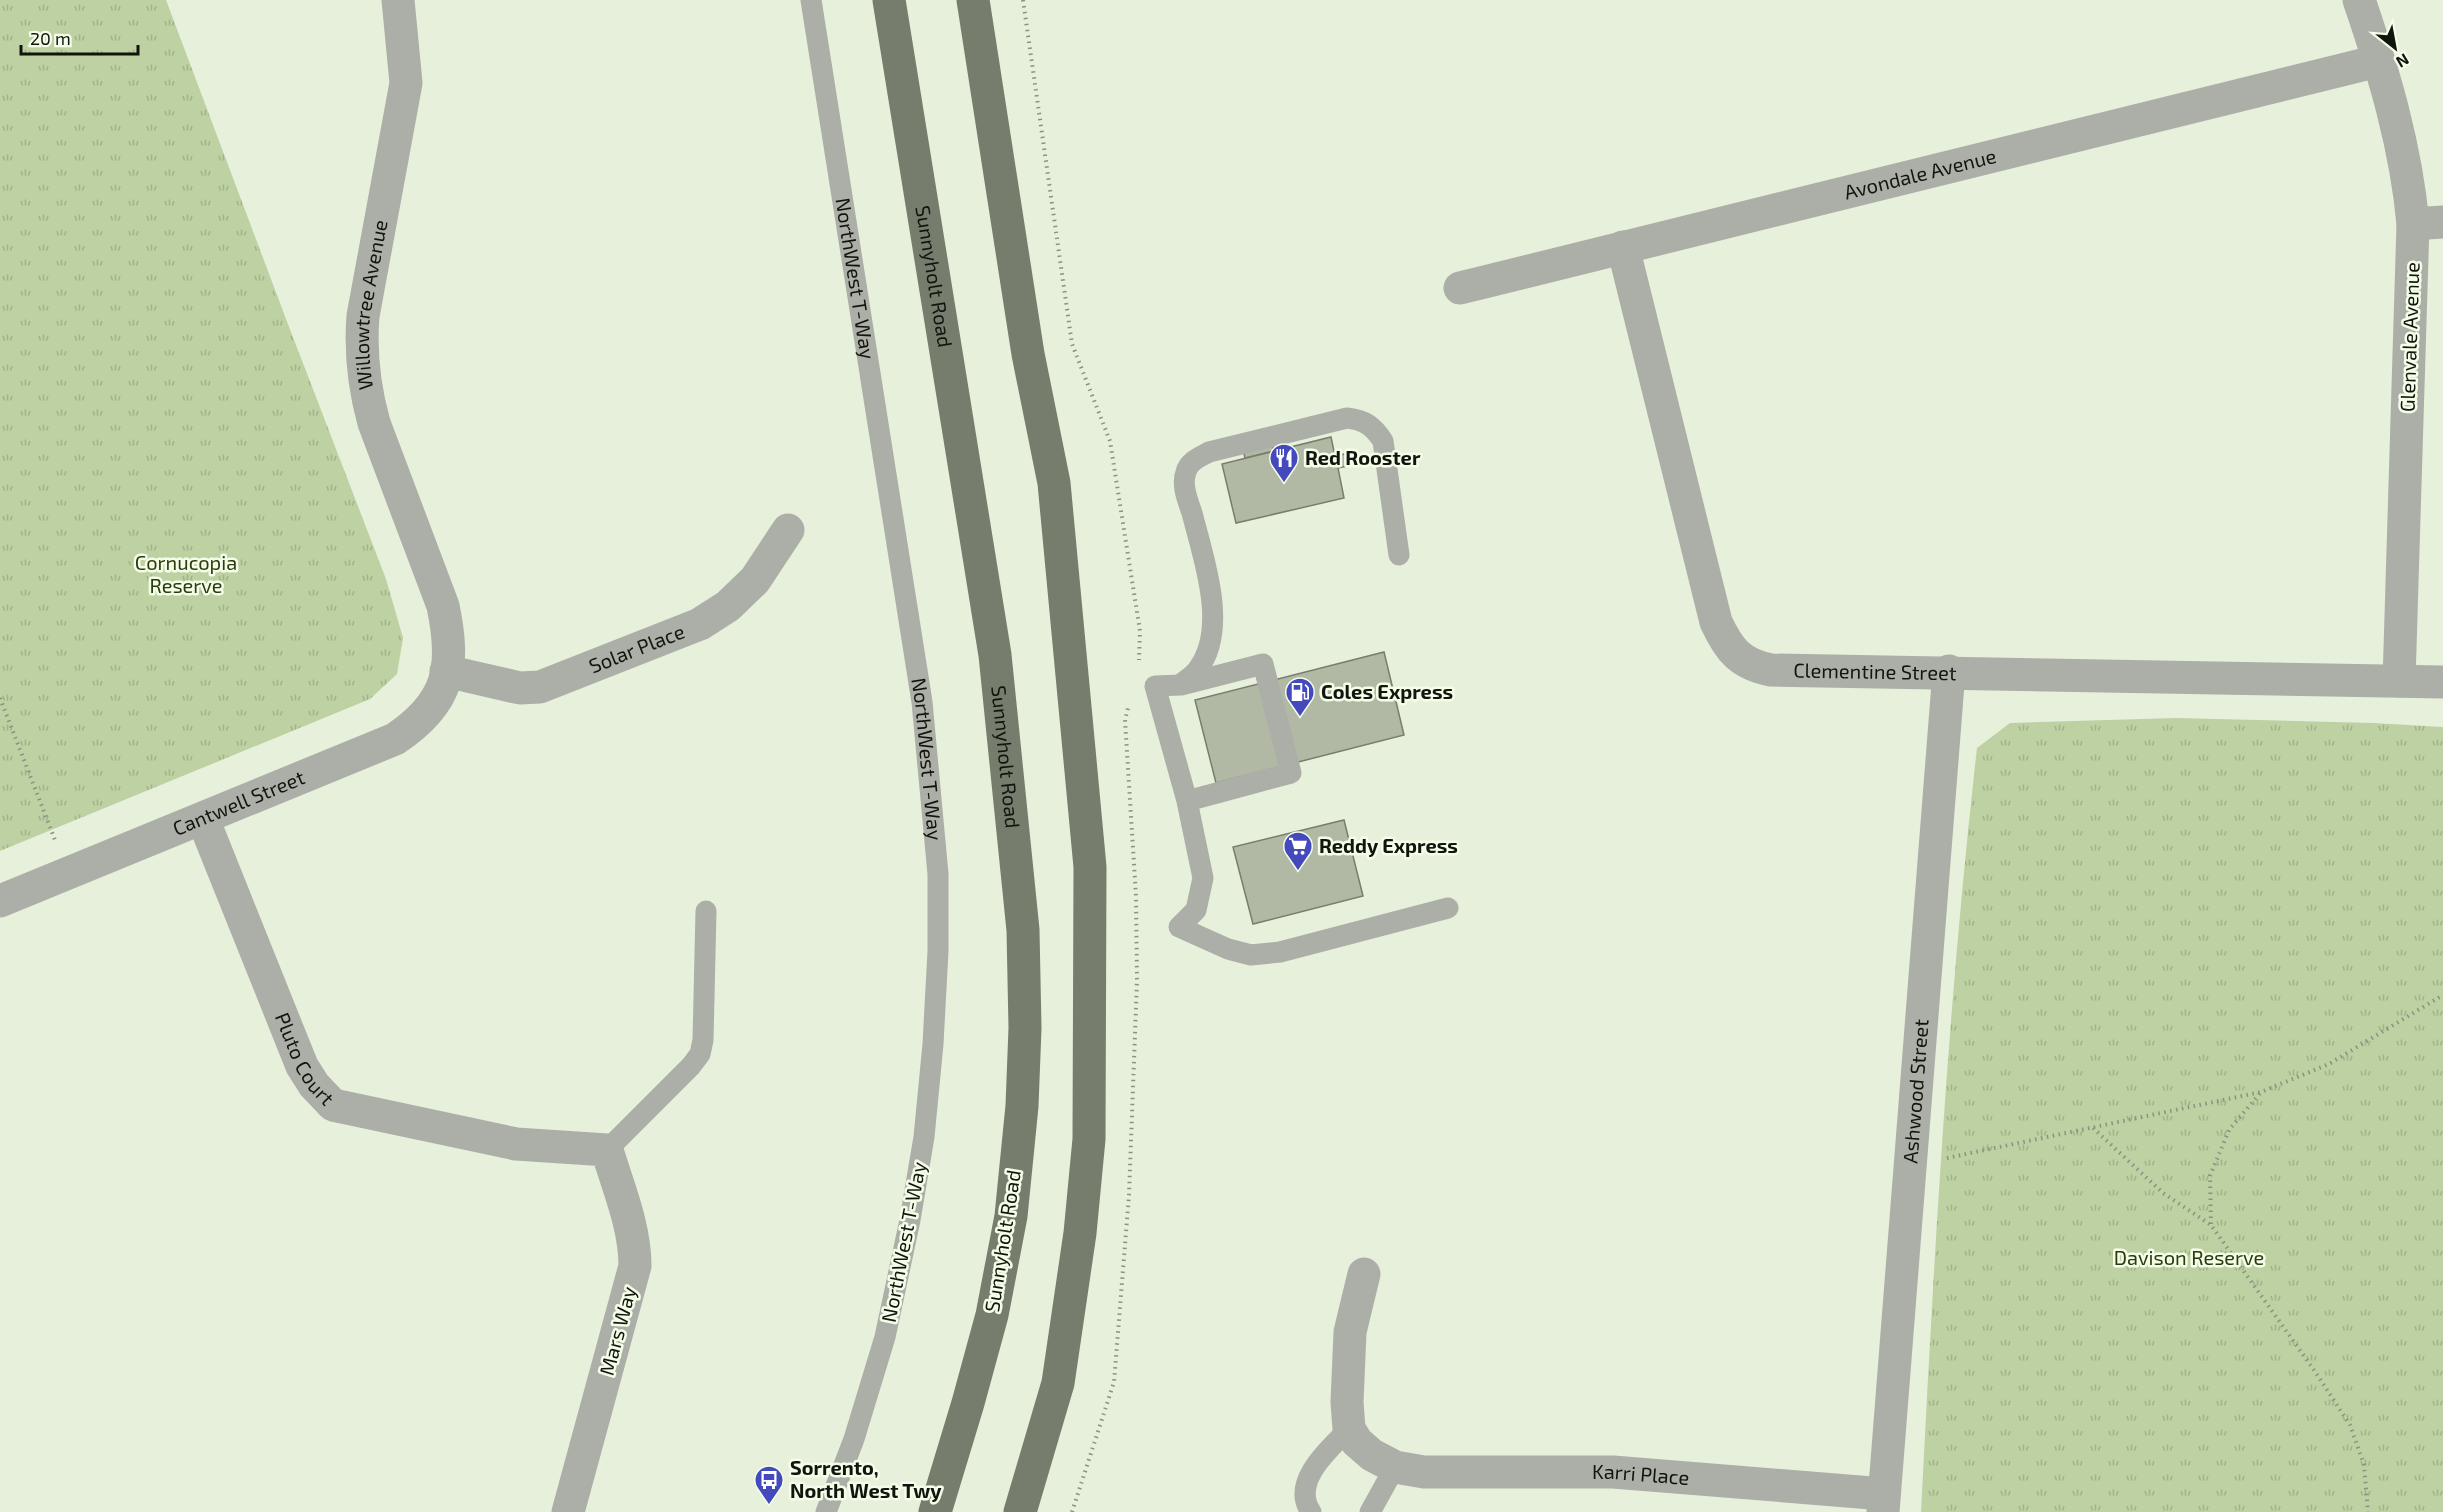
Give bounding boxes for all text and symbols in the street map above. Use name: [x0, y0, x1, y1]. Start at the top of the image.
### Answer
scale bar: [21, 18, 138, 56]
north arrow: [2365, 18, 2425, 78]
text: 20 m: [30, 27, 71, 49]
text: N: [2393, 50, 2413, 72]
street label: Avondale Avenue: [1841, 143, 1998, 204]
street label: NorthWest T-Way: [831, 196, 881, 361]
street label: Sunnyholt Road: [911, 204, 958, 349]
street label: Willowtree Avenue: [349, 218, 392, 392]
street label: Glenvale Avenue: [2394, 262, 2424, 412]
restaurant icon: Red Rooster: [1268, 442, 1300, 484]
place label: Red Rooster: [1305, 445, 1421, 469]
park label: Cornucopia Reserve: [135, 550, 237, 597]
street label: Solar Place: [585, 618, 688, 678]
street label: Clementine Street: [1793, 657, 1957, 684]
street label: NorthWest T-Way: [907, 676, 948, 842]
fuel station icon: Coles Express: [1284, 676, 1316, 718]
place label: Coles Express: [1321, 679, 1453, 703]
street label: Sunnyholt Road: [987, 684, 1026, 829]
street label: Cantwell Street: [169, 764, 308, 840]
supermarket icon: Reddy Express: [1282, 830, 1314, 872]
place label: Reddy Express: [1319, 833, 1458, 858]
street label: Pluto Court: [271, 1009, 340, 1110]
street label: Ashwood Street: [1897, 1018, 1933, 1164]
street label: NorthWest T-Way: [876, 1159, 930, 1324]
street label: Sunnyholt Road: [979, 1168, 1025, 1314]
park label: Davison Reserve: [2114, 1245, 2264, 1269]
street label: Mars Way: [594, 1283, 641, 1378]
place label: Sorrento, North West Twy: [790, 1455, 942, 1503]
street label: Karri Place: [1592, 1459, 1690, 1489]
bus stop icon: Sorrento, North West Twy: [753, 1464, 785, 1506]

